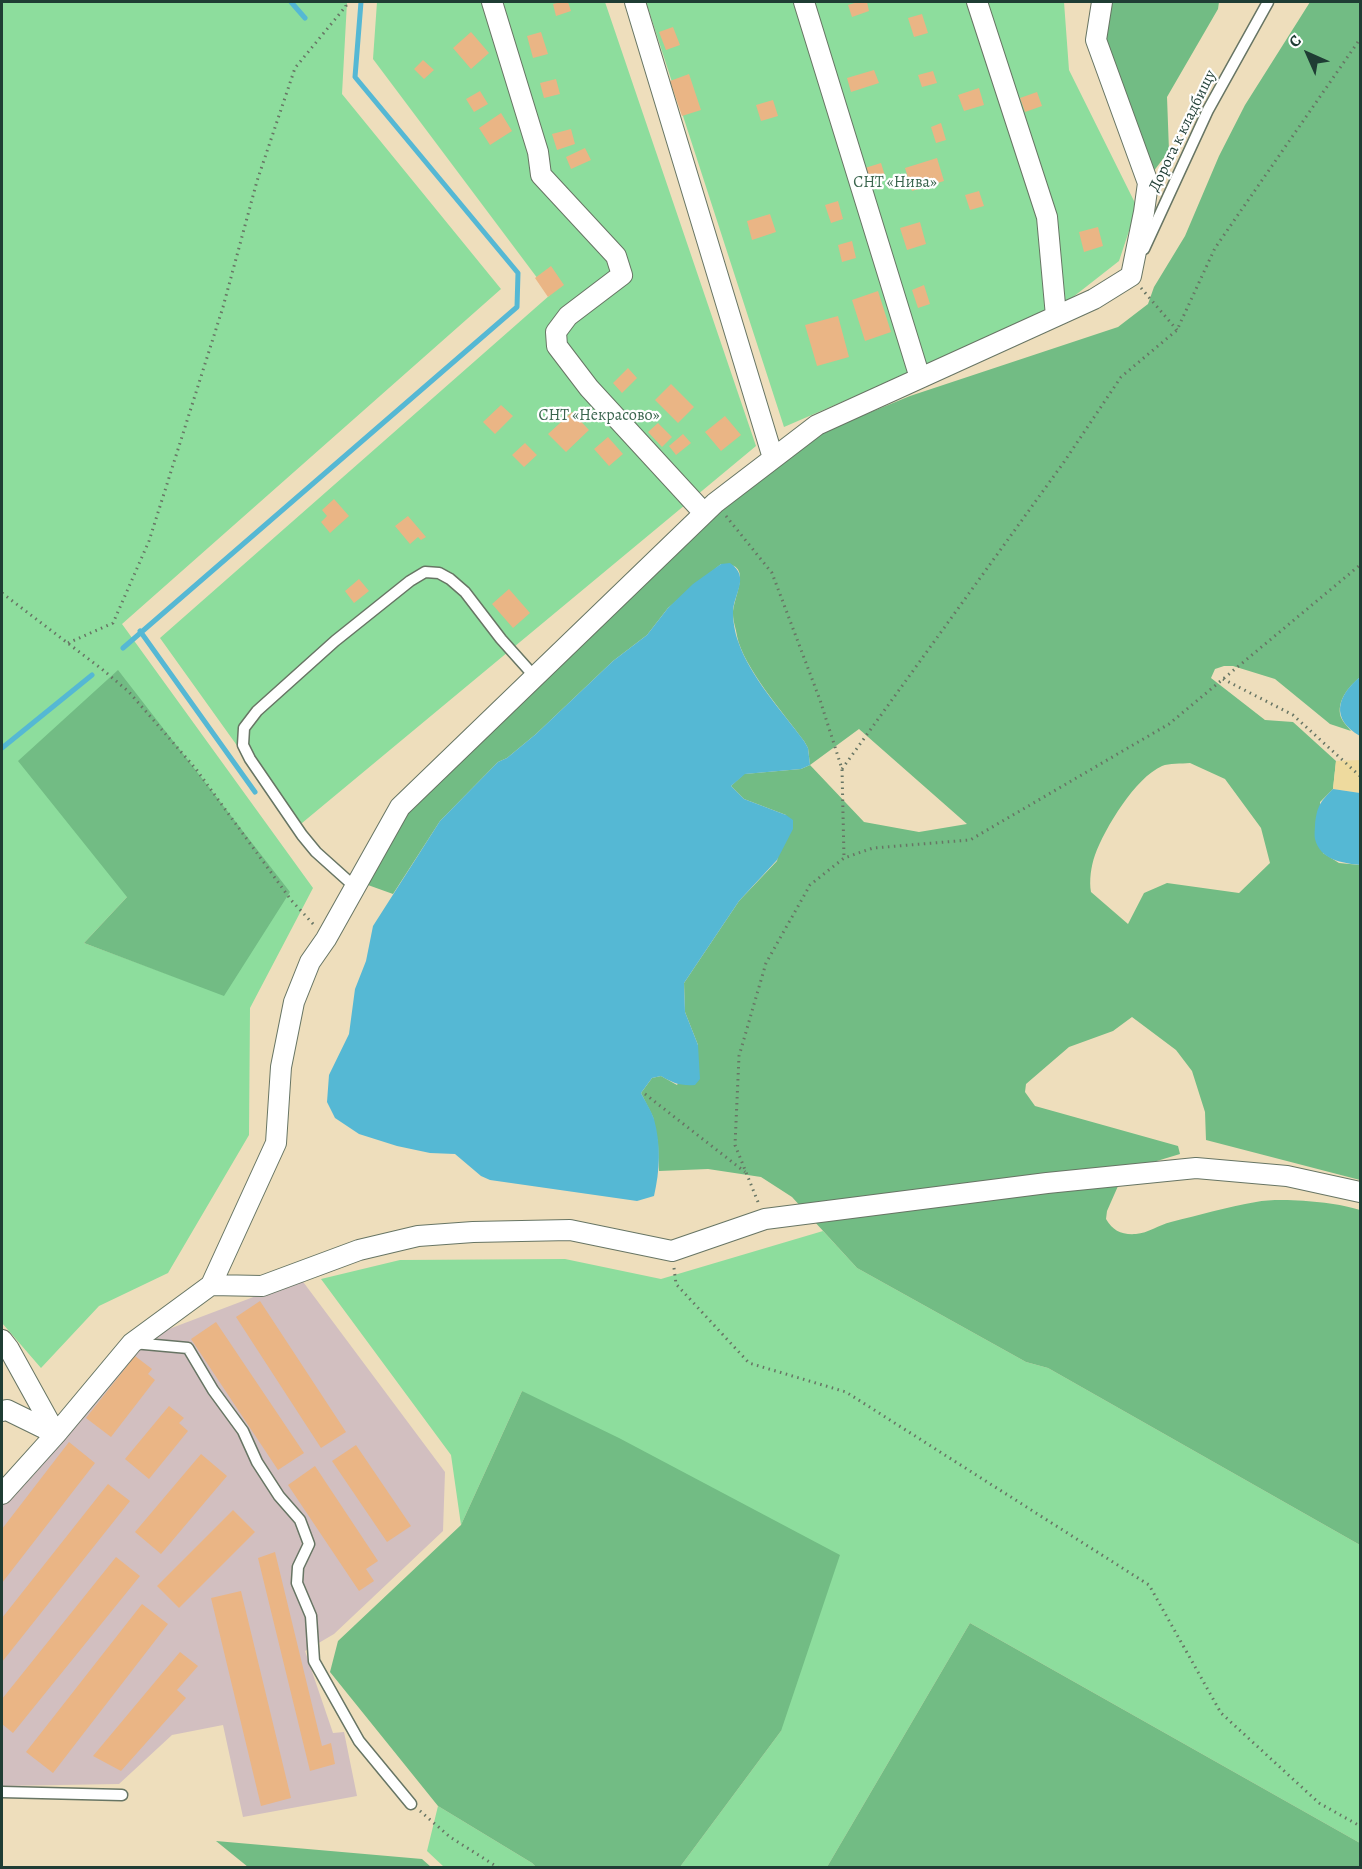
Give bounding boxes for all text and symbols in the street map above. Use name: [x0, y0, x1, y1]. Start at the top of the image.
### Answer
north arrow: [1278, 24, 1338, 84]
text: С: [1284, 30, 1307, 53]
street label: Дорога к кладбищу: [1145, 67, 1221, 195]
park label: СНТ «Нива»: [853, 173, 937, 193]
park label: СНТ «Некрасово»: [539, 406, 659, 426]

